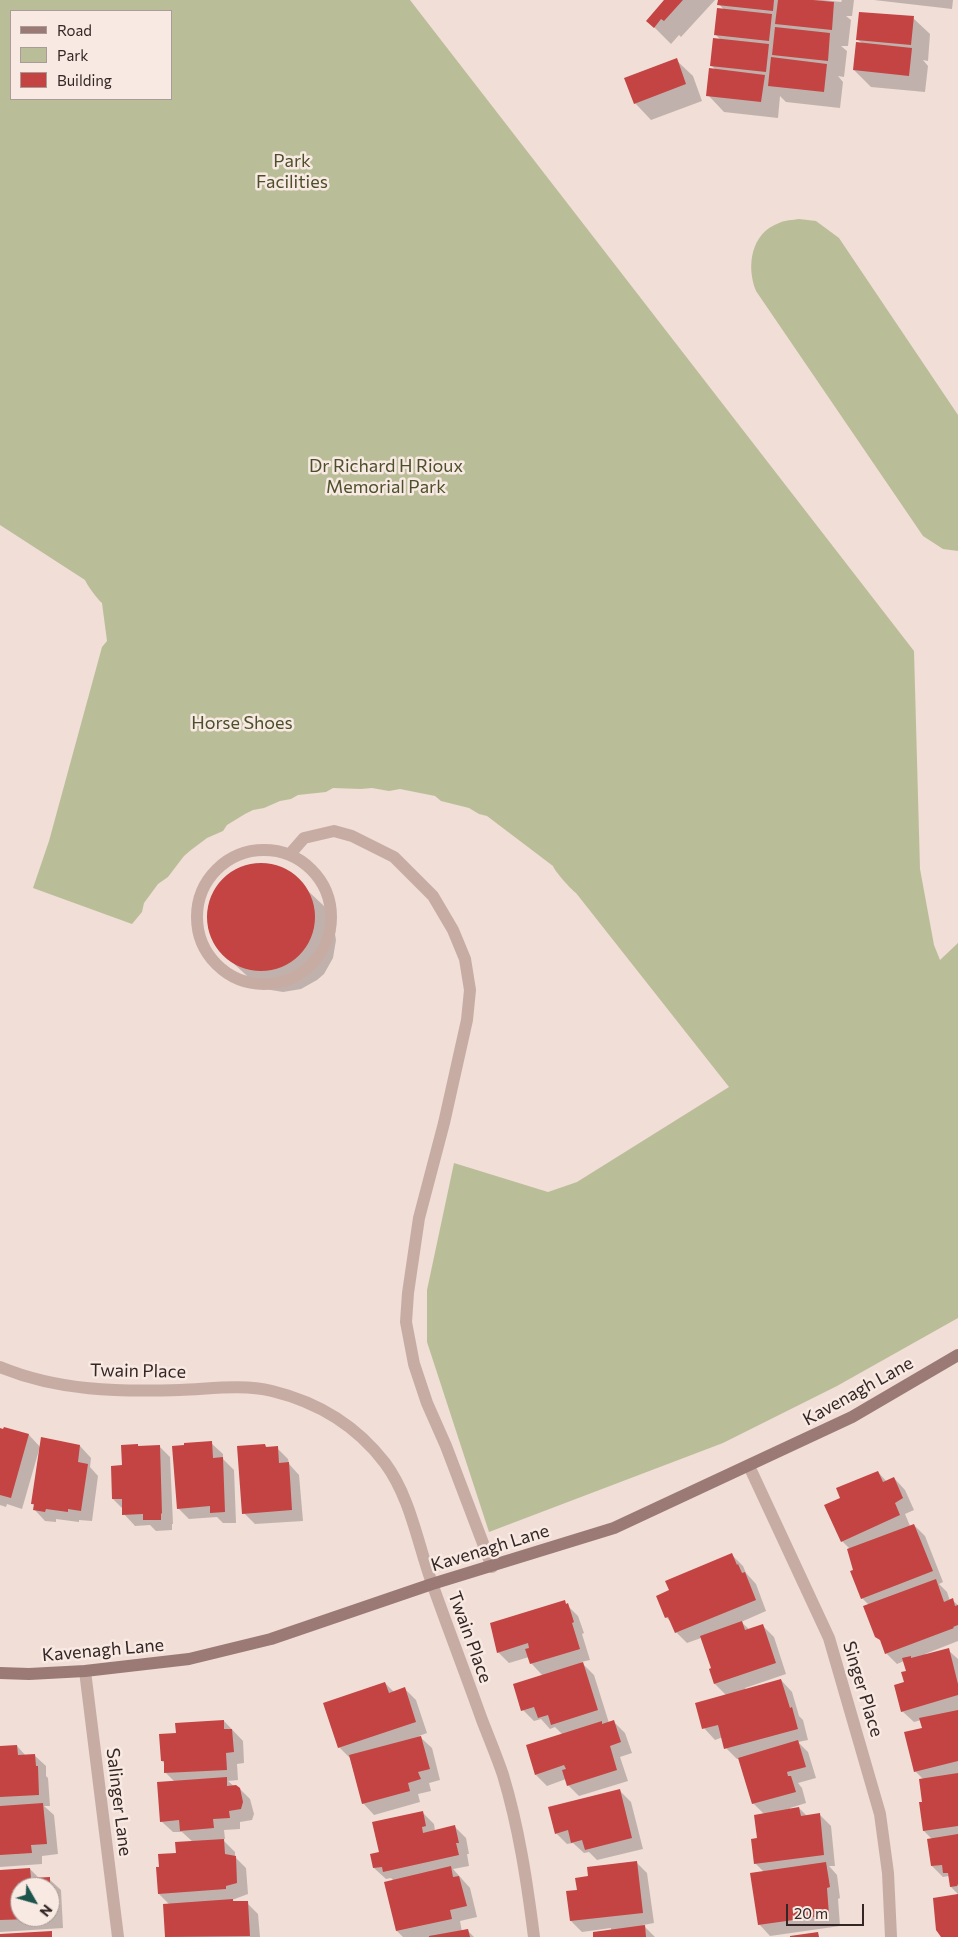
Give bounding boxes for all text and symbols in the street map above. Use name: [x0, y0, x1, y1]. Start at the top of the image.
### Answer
legend: [10, 10, 172, 100]
text: Road: [57, 21, 92, 39]
text: Park: [57, 46, 88, 64]
text: Building: [57, 71, 112, 89]
park label: Park Facilities: [256, 150, 328, 192]
park label: Dr Richard H Rioux Memorial Park: [309, 455, 463, 498]
park label: Horse Shoes: [191, 712, 293, 734]
street label: Kavenagh Lane: [799, 1352, 917, 1430]
street label: Twain Place: [90, 1359, 186, 1383]
street label: Kavenagh Lane: [428, 1520, 552, 1576]
street label: Twain Place: [443, 1588, 497, 1686]
street label: Kavenagh Lane: [41, 1634, 165, 1666]
street label: Singer Place: [838, 1639, 888, 1739]
street label: Salinger Lane: [102, 1747, 136, 1857]
north arrow: [10, 1877, 60, 1927]
scale bar: [788, 1894, 866, 1926]
text: N: [36, 1902, 56, 1920]
text: 20 m: [794, 1904, 828, 1922]

